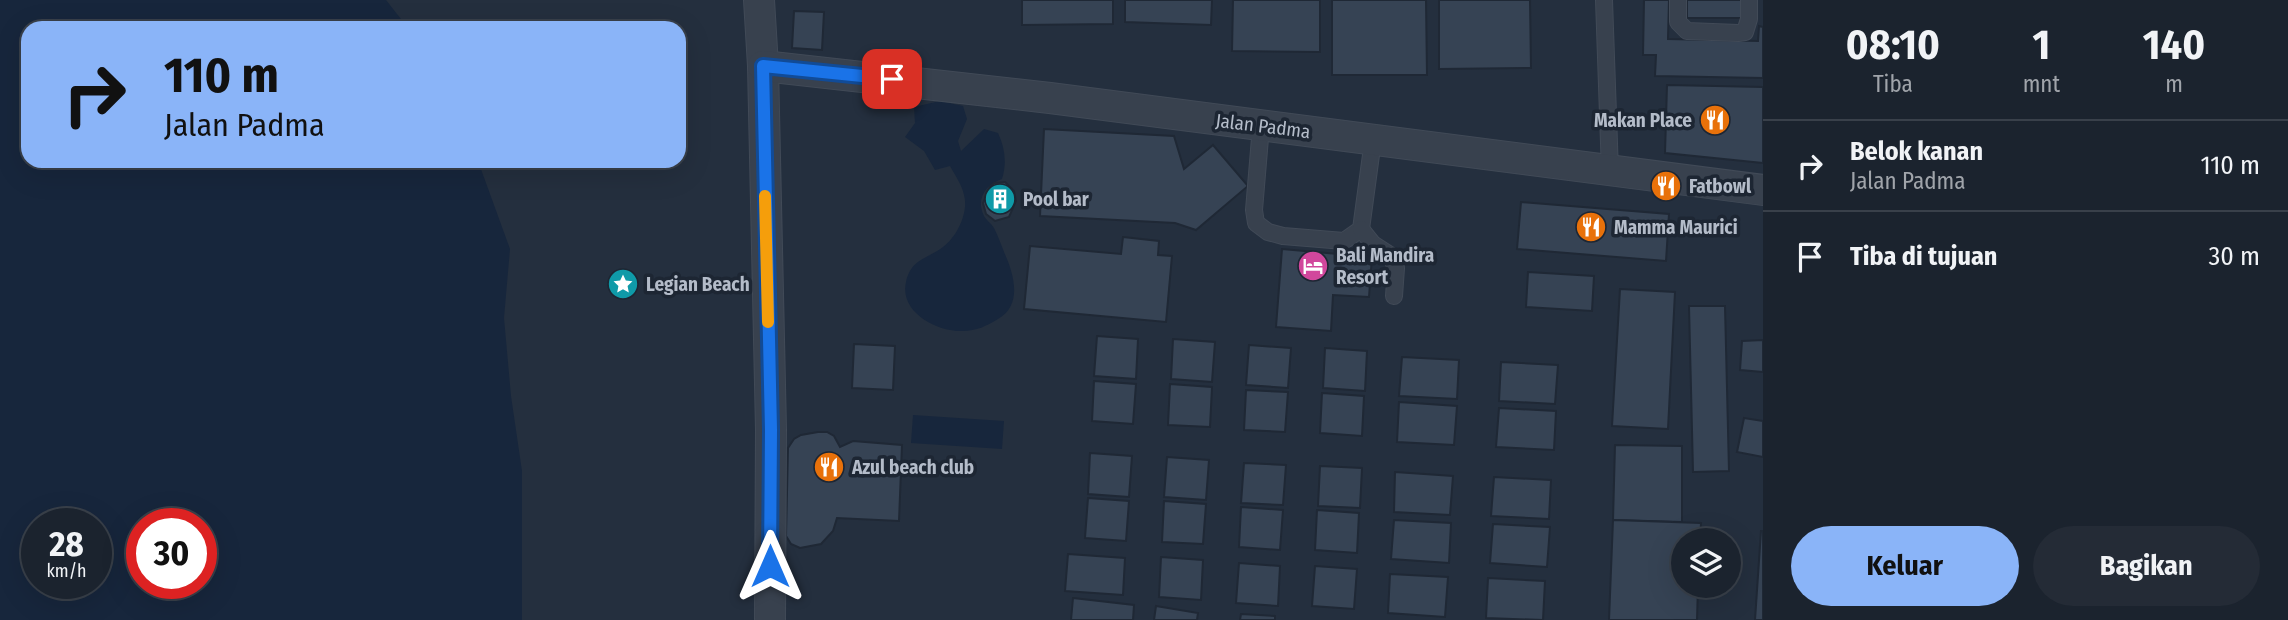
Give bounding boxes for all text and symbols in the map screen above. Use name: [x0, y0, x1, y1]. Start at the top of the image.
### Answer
text: 08:10: [1846, 20, 1940, 70]
text: 1: [2032, 20, 2050, 70]
text: 140: [2143, 20, 2205, 70]
text: 110 m: [164, 46, 279, 105]
icon: right: [49, 49, 140, 140]
pin: [862, 49, 922, 109]
icon: arrive: [873, 60, 911, 98]
text: Tiba: [1873, 70, 1913, 98]
text: mnt: [2023, 70, 2060, 98]
text: m: [2165, 70, 2183, 98]
restaurant icon: Makan Place: [1698, 103, 1732, 137]
text: Jalan Padma: [164, 106, 325, 144]
street label: Jalan Padma: [1214, 109, 1312, 143]
place label: Makan Place: [1594, 109, 1692, 132]
text: Belok kanan: [1850, 136, 1983, 167]
icon: right: [1791, 147, 1829, 185]
text: 110 m: [2200, 150, 2260, 181]
text: Jalan Padma: [1850, 167, 1965, 195]
restaurant icon: Fatbowl: [1649, 169, 1683, 203]
place label: Fatbowl: [1689, 175, 1752, 198]
building icon: Pool bar: [983, 182, 1017, 216]
place label: Pool bar: [1023, 188, 1090, 211]
restaurant icon: Mamma Maurici: [1574, 210, 1608, 244]
place label: Mamma Maurici: [1614, 216, 1738, 239]
icon: arrive: [1791, 238, 1829, 276]
text: Tiba di tujuan: [1850, 241, 1997, 272]
text: 30 m: [2209, 241, 2260, 272]
place label: Bali Mandira Resort: [1336, 244, 1434, 289]
hotel icon: Bali Mandira Resort: [1296, 249, 1330, 283]
place icon: Legian Beach: [606, 267, 640, 301]
place label: Legian Beach: [646, 273, 750, 296]
restaurant icon: Azul beach club: [812, 450, 846, 484]
place label: Azul beach club: [851, 456, 974, 479]
speed limit sign: 30: [126, 508, 217, 599]
text: 28: [49, 523, 84, 565]
button: Keluar: [1791, 526, 2019, 606]
button: Bagikan: [2033, 526, 2260, 606]
map controls: [1671, 528, 1741, 598]
button: layers: [1671, 528, 1741, 598]
position arrow: [733, 529, 807, 603]
text: km/h: [46, 560, 87, 582]

